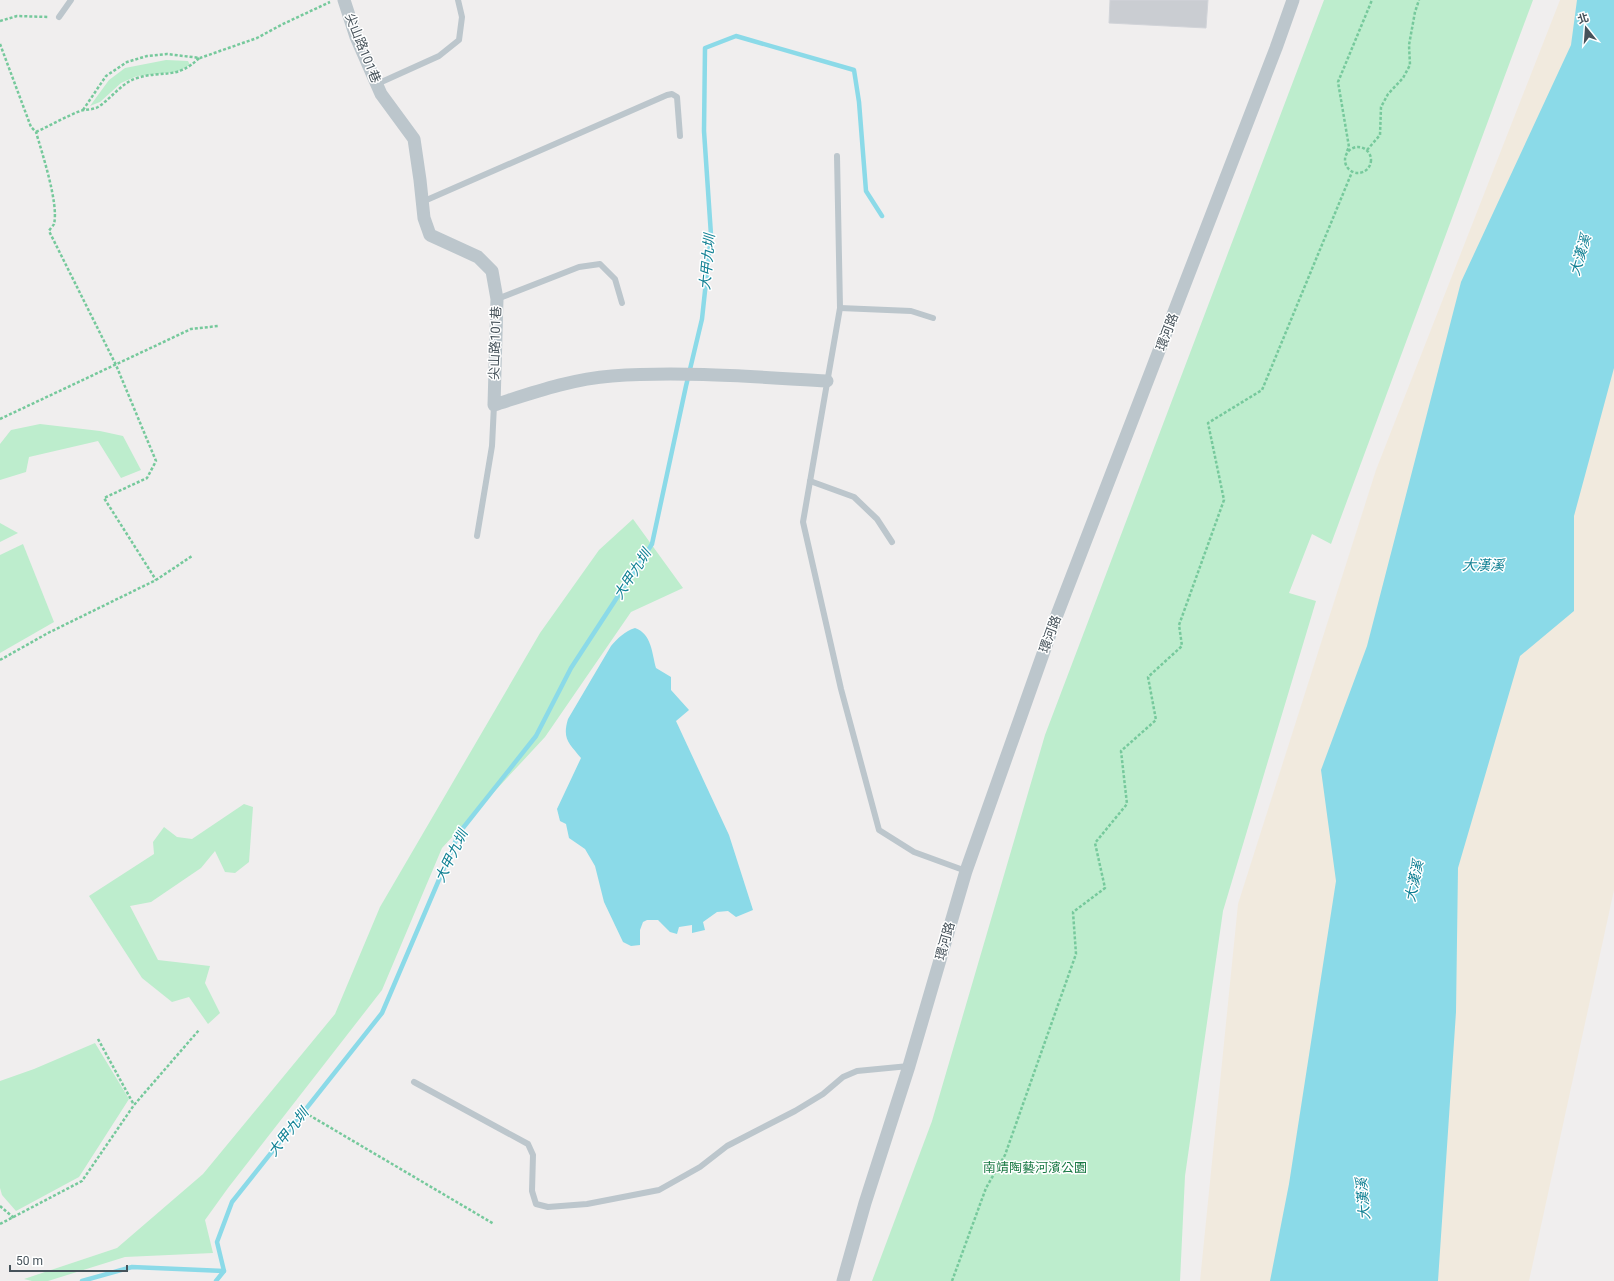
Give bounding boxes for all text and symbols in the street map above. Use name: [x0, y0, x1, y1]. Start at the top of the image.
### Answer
north arrow: [1566, 8, 1606, 48]
street label: 尖山路101巷: [342, 11, 384, 85]
text: 北: [1576, 11, 1590, 27]
water label: 大甲九圳: [697, 231, 718, 291]
water label: 大漢溪: [1566, 231, 1594, 277]
street label: 尖山路101巷: [486, 306, 504, 380]
street label: 環河路: [1153, 311, 1181, 353]
water label: 大甲九圳: [610, 544, 655, 602]
water label: 大漢溪: [1462, 557, 1506, 573]
street label: 環河路: [1036, 613, 1064, 655]
water label: 大甲九圳: [432, 826, 471, 885]
water label: 大漢溪: [1402, 857, 1427, 903]
street label: 環河路: [932, 920, 958, 962]
water label: 大甲九圳: [264, 1103, 313, 1159]
park label: 南靖陶藝河濱公園: [983, 1160, 1087, 1175]
water label: 大漢溪: [1353, 1175, 1373, 1221]
scale bar: [10, 1247, 127, 1273]
text: 50 m: [16, 1254, 43, 1268]

